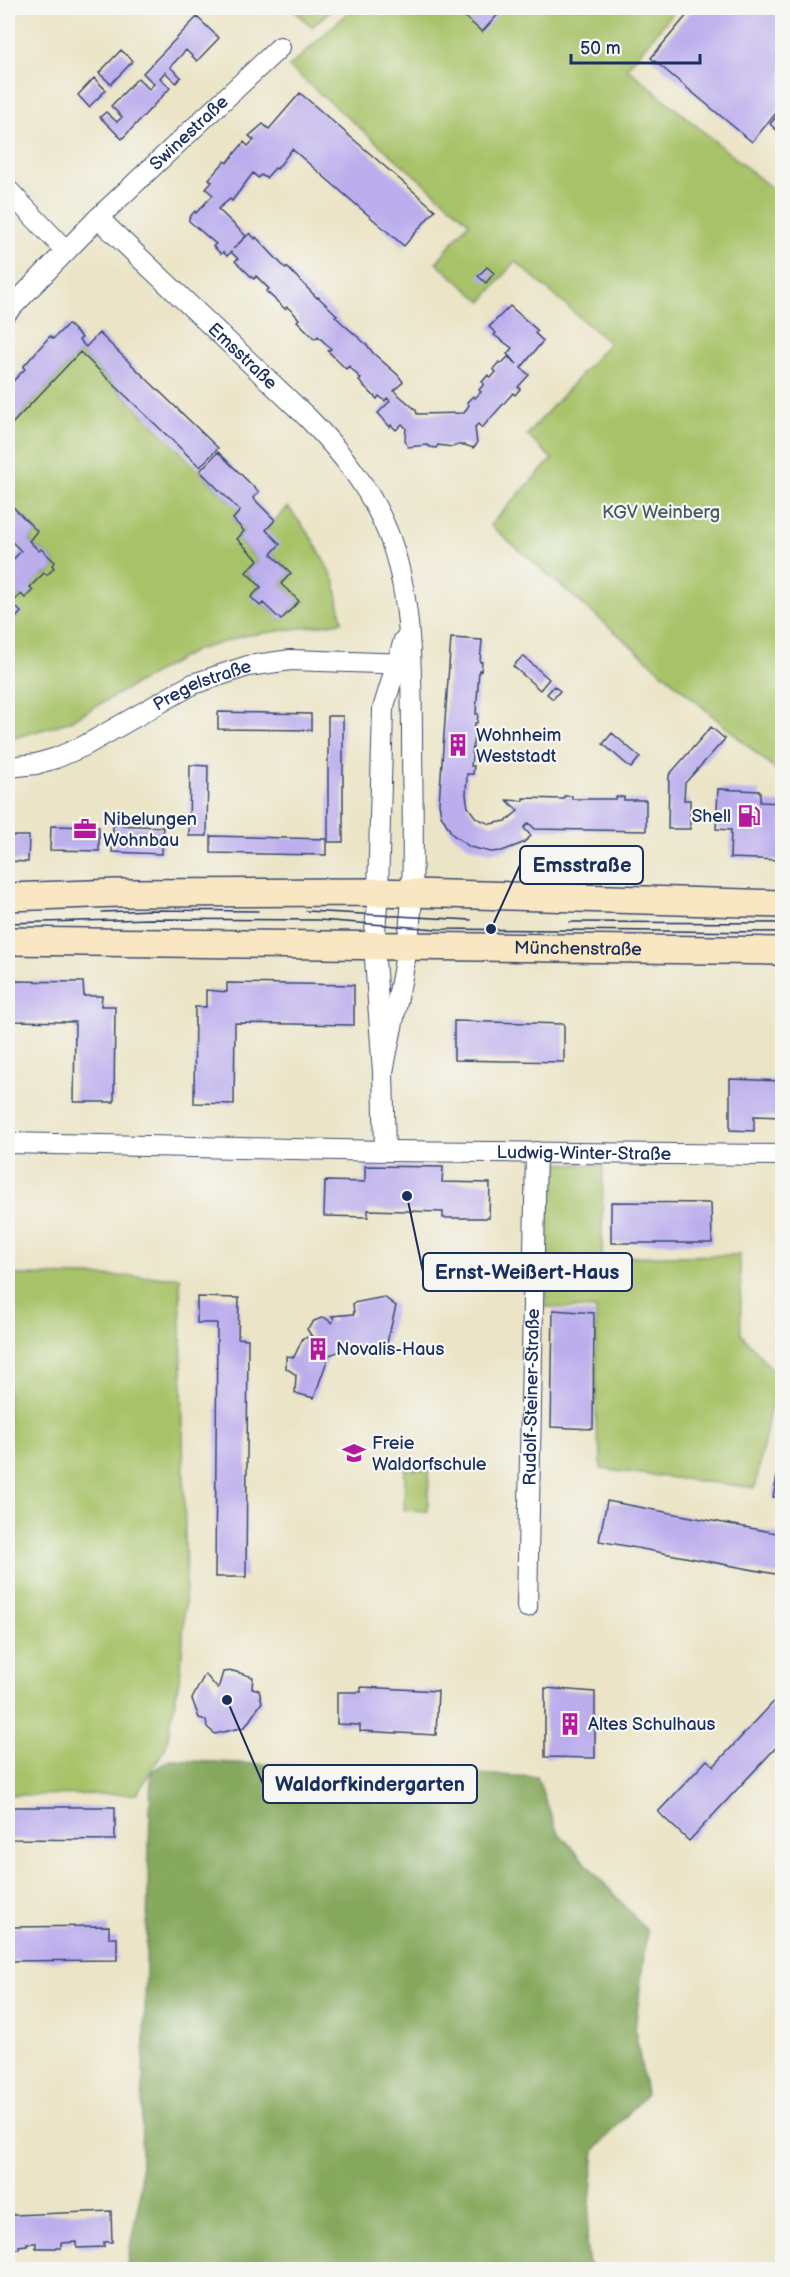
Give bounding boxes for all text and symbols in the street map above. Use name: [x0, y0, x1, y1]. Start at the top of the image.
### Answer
scale bar: [571, 27, 700, 65]
text: 50 m: [580, 38, 621, 59]
street label: Swinestraße: [145, 91, 232, 174]
street label: Emsstraße: [204, 318, 282, 394]
park label: KGV Weinberg: [602, 502, 720, 523]
street label: Pregelstraße: [149, 655, 254, 715]
place label: Wohnheim Weststadt: [476, 725, 561, 767]
building icon: Wohnheim Weststadt: [445, 732, 471, 758]
fuel station icon: Shell: [736, 803, 762, 829]
place label: Shell: [691, 806, 731, 827]
place label: Nibelungen Wohnbau: [103, 809, 197, 851]
office icon: Nibelungen Wohnbau: [72, 816, 98, 842]
callout: Emsstraße: [520, 846, 643, 884]
text: Emsstraße: [533, 854, 631, 878]
street label: Münchenstraße: [514, 937, 642, 960]
street label: Ludwig-Winter-Straße: [497, 1142, 672, 1164]
callout: Ernst-Weißert-Haus: [423, 1253, 632, 1291]
text: Ernst-Weißert-Haus: [435, 1261, 619, 1285]
street label: Rudolf-Steiner-Straße: [519, 1308, 543, 1486]
building icon: Novalis-Haus: [305, 1336, 331, 1362]
place label: Novalis-Haus: [336, 1339, 444, 1360]
place label: Freie Waldorfschule: [372, 1433, 487, 1475]
school or university icon: Freie Waldorfschule: [341, 1440, 367, 1466]
building icon: Altes Schulhaus: [557, 1711, 583, 1737]
place label: Altes Schulhaus: [588, 1714, 716, 1735]
callout: Waldorfkindergarten: [263, 1765, 477, 1803]
text: Waldorfkindergarten: [275, 1773, 465, 1797]

